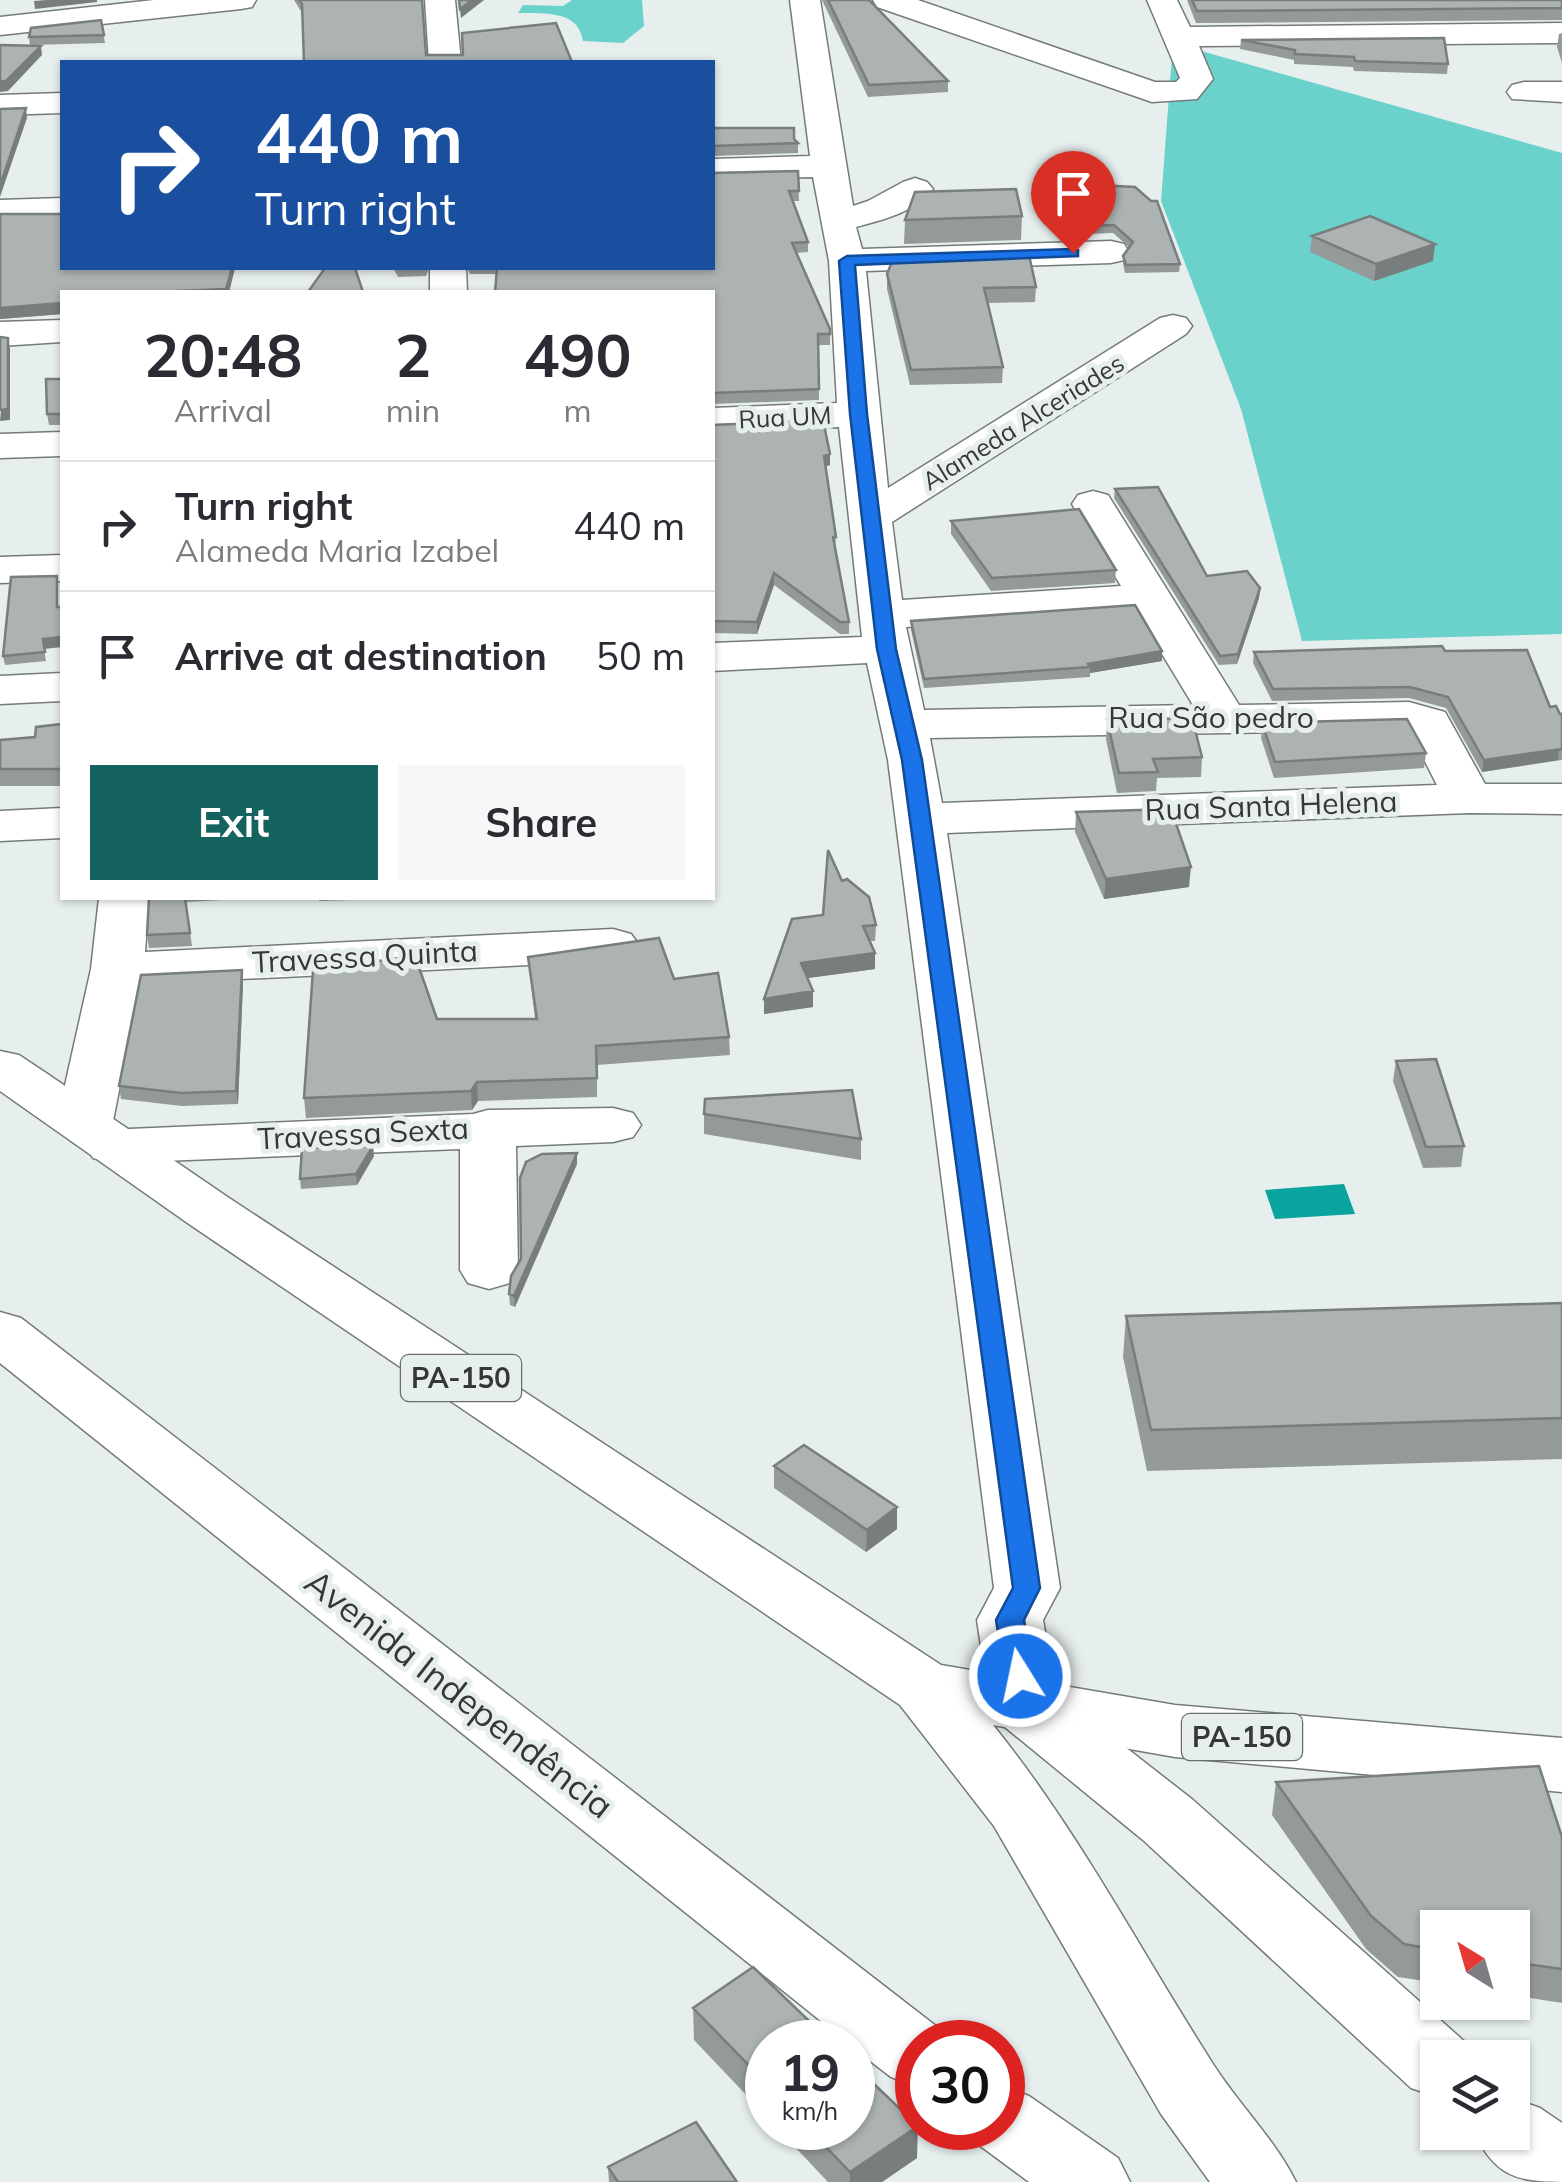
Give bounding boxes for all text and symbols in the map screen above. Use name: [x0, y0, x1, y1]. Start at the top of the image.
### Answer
text: 440 m: [255, 93, 463, 181]
icon: right: [90, 100, 220, 230]
pin: [1031, 151, 1116, 254]
icon: arrive: [1046, 166, 1101, 221]
text: Turn right: [255, 180, 456, 236]
text: 20:48: [143, 317, 302, 392]
text: 2: [395, 317, 431, 392]
text: 490: [524, 317, 632, 392]
street label: Alameda Alceriades: [916, 347, 1130, 496]
text: Arrival: [174, 390, 272, 430]
text: min: [386, 390, 440, 430]
text: m: [564, 390, 592, 430]
street label: Rua UM: [738, 399, 832, 434]
text: Turn right: [175, 482, 352, 530]
icon: right: [90, 499, 145, 554]
text: 440 m: [573, 502, 685, 550]
text: Alameda Maria Izabel: [175, 530, 499, 570]
icon: arrive: [90, 629, 145, 684]
text: Arrive at destination: [175, 632, 547, 680]
text: 50 m: [596, 632, 685, 680]
street label: Rua São pedro: [1108, 698, 1314, 736]
button: Exit: [90, 765, 378, 880]
button: Share: [398, 765, 685, 880]
street label: Rua Santa Helena: [1144, 782, 1398, 828]
street label: Travessa Quinta: [251, 931, 479, 981]
street label: Travessa Sexta: [256, 1108, 470, 1158]
road number: PA-150: [401, 1355, 521, 1401]
street label: Avenida Independência: [297, 1559, 623, 1827]
position arrow: [968, 1624, 1072, 1728]
road number: PA-150: [1182, 1714, 1302, 1760]
north arrow: [1420, 1910, 1530, 2020]
map controls: [1420, 1910, 1530, 2150]
speed limit sign: 30: [895, 2020, 1025, 2150]
button: layers: [1420, 2040, 1530, 2150]
text: 19: [780, 2041, 840, 2104]
text: km/h: [782, 2095, 838, 2126]

